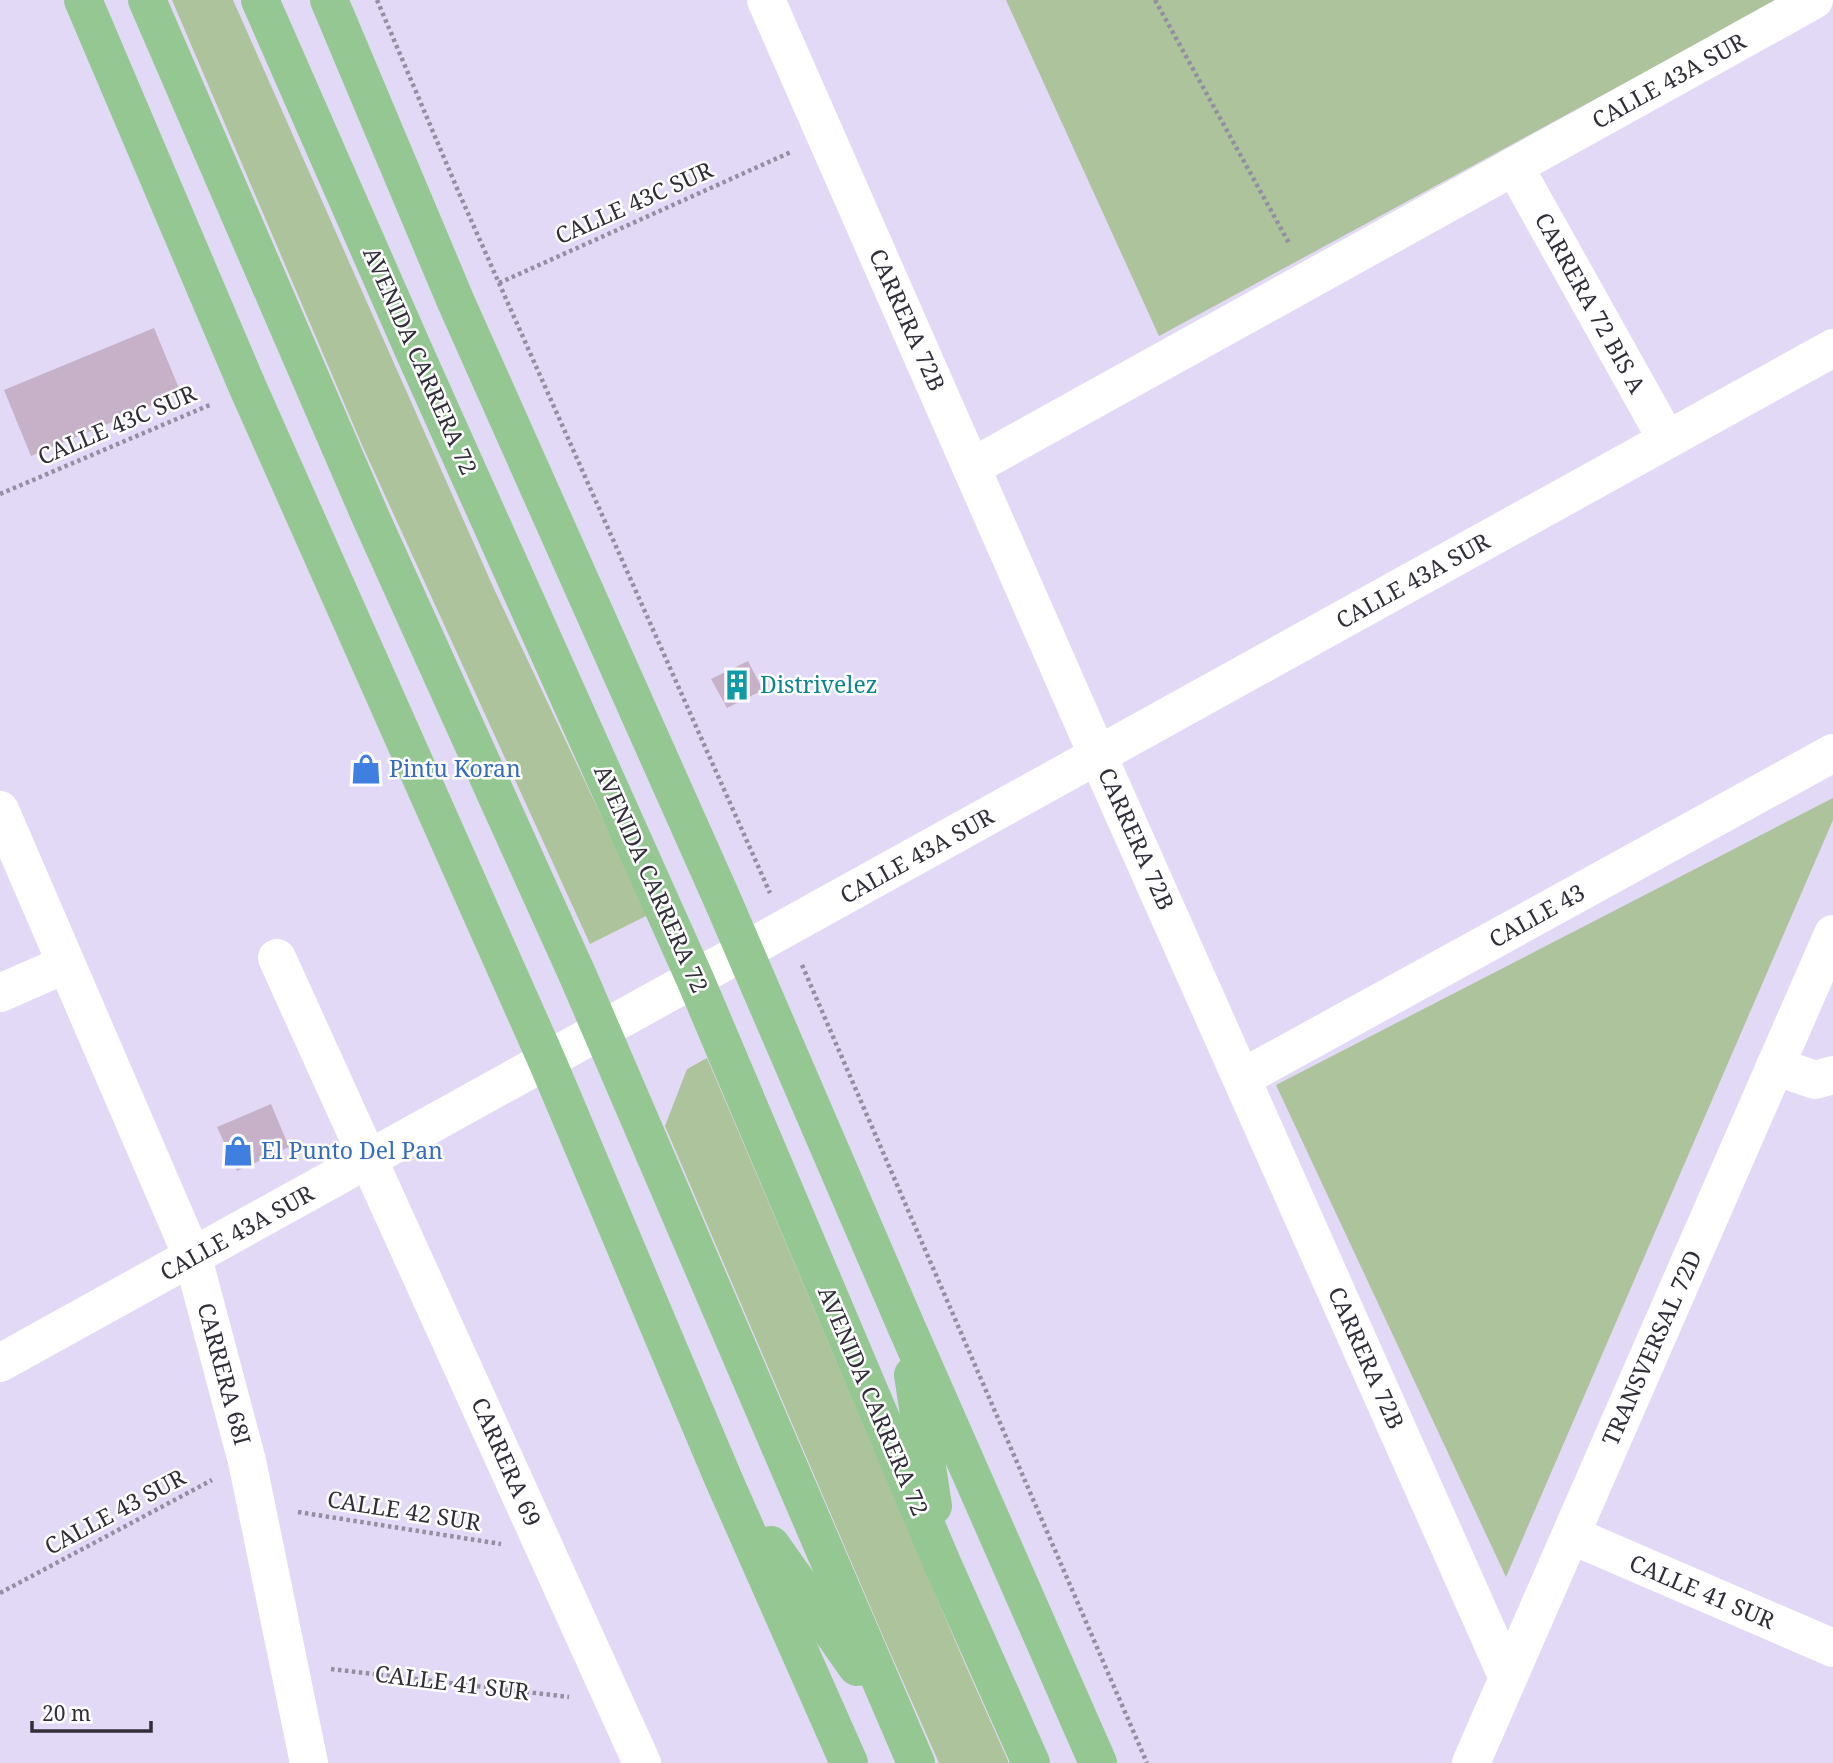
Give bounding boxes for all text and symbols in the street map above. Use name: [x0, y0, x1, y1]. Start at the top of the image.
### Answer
street label: CALLE 43A SUR: [1586, 24, 1752, 136]
street label: CALLE 43C SUR: [550, 153, 718, 251]
street label: CARRERA 72 BIS A: [1528, 206, 1654, 399]
street label: AVENIDA CARRERA 72: [356, 241, 486, 480]
street label: CARRERA 72B: [862, 243, 954, 396]
street label: CALLE 43C SUR: [32, 376, 202, 472]
street label: CALLE 43A SUR: [1330, 524, 1496, 636]
building icon: Distrivelez: [720, 668, 754, 702]
place label: Distrivelez: [760, 668, 878, 700]
shop icon: Pintu Koran: [349, 752, 383, 786]
place label: Pintu Koran: [389, 752, 521, 784]
street label: AVENIDA CARRERA 72: [587, 759, 717, 998]
street label: CARRERA 72B: [1091, 762, 1183, 915]
street label: CALLE 43A SUR: [834, 799, 1000, 911]
street label: CALLE 43: [1483, 876, 1590, 955]
shop icon: El Punto Del Pan: [221, 1134, 255, 1168]
place label: El Punto Del Pan: [261, 1134, 443, 1166]
street label: CALLE 43A SUR: [154, 1176, 320, 1288]
street label: TRANSVERSAL 72D: [1594, 1245, 1709, 1450]
street label: AVENIDA CARRERA 72: [811, 1281, 937, 1520]
street label: CARRERA 72B: [1321, 1281, 1413, 1434]
street label: CARRERA 68I: [191, 1299, 259, 1449]
street label: CARRERA 69: [464, 1392, 550, 1531]
street label: CALLE 43 SUR: [39, 1460, 191, 1562]
street label: CALLE 42 SUR: [325, 1482, 484, 1538]
street label: CALLE 41 SUR: [1625, 1546, 1781, 1636]
street label: CALLE 41 SUR: [373, 1657, 532, 1707]
scale bar: [32, 1690, 150, 1734]
text: 20 m: [42, 1699, 91, 1727]

